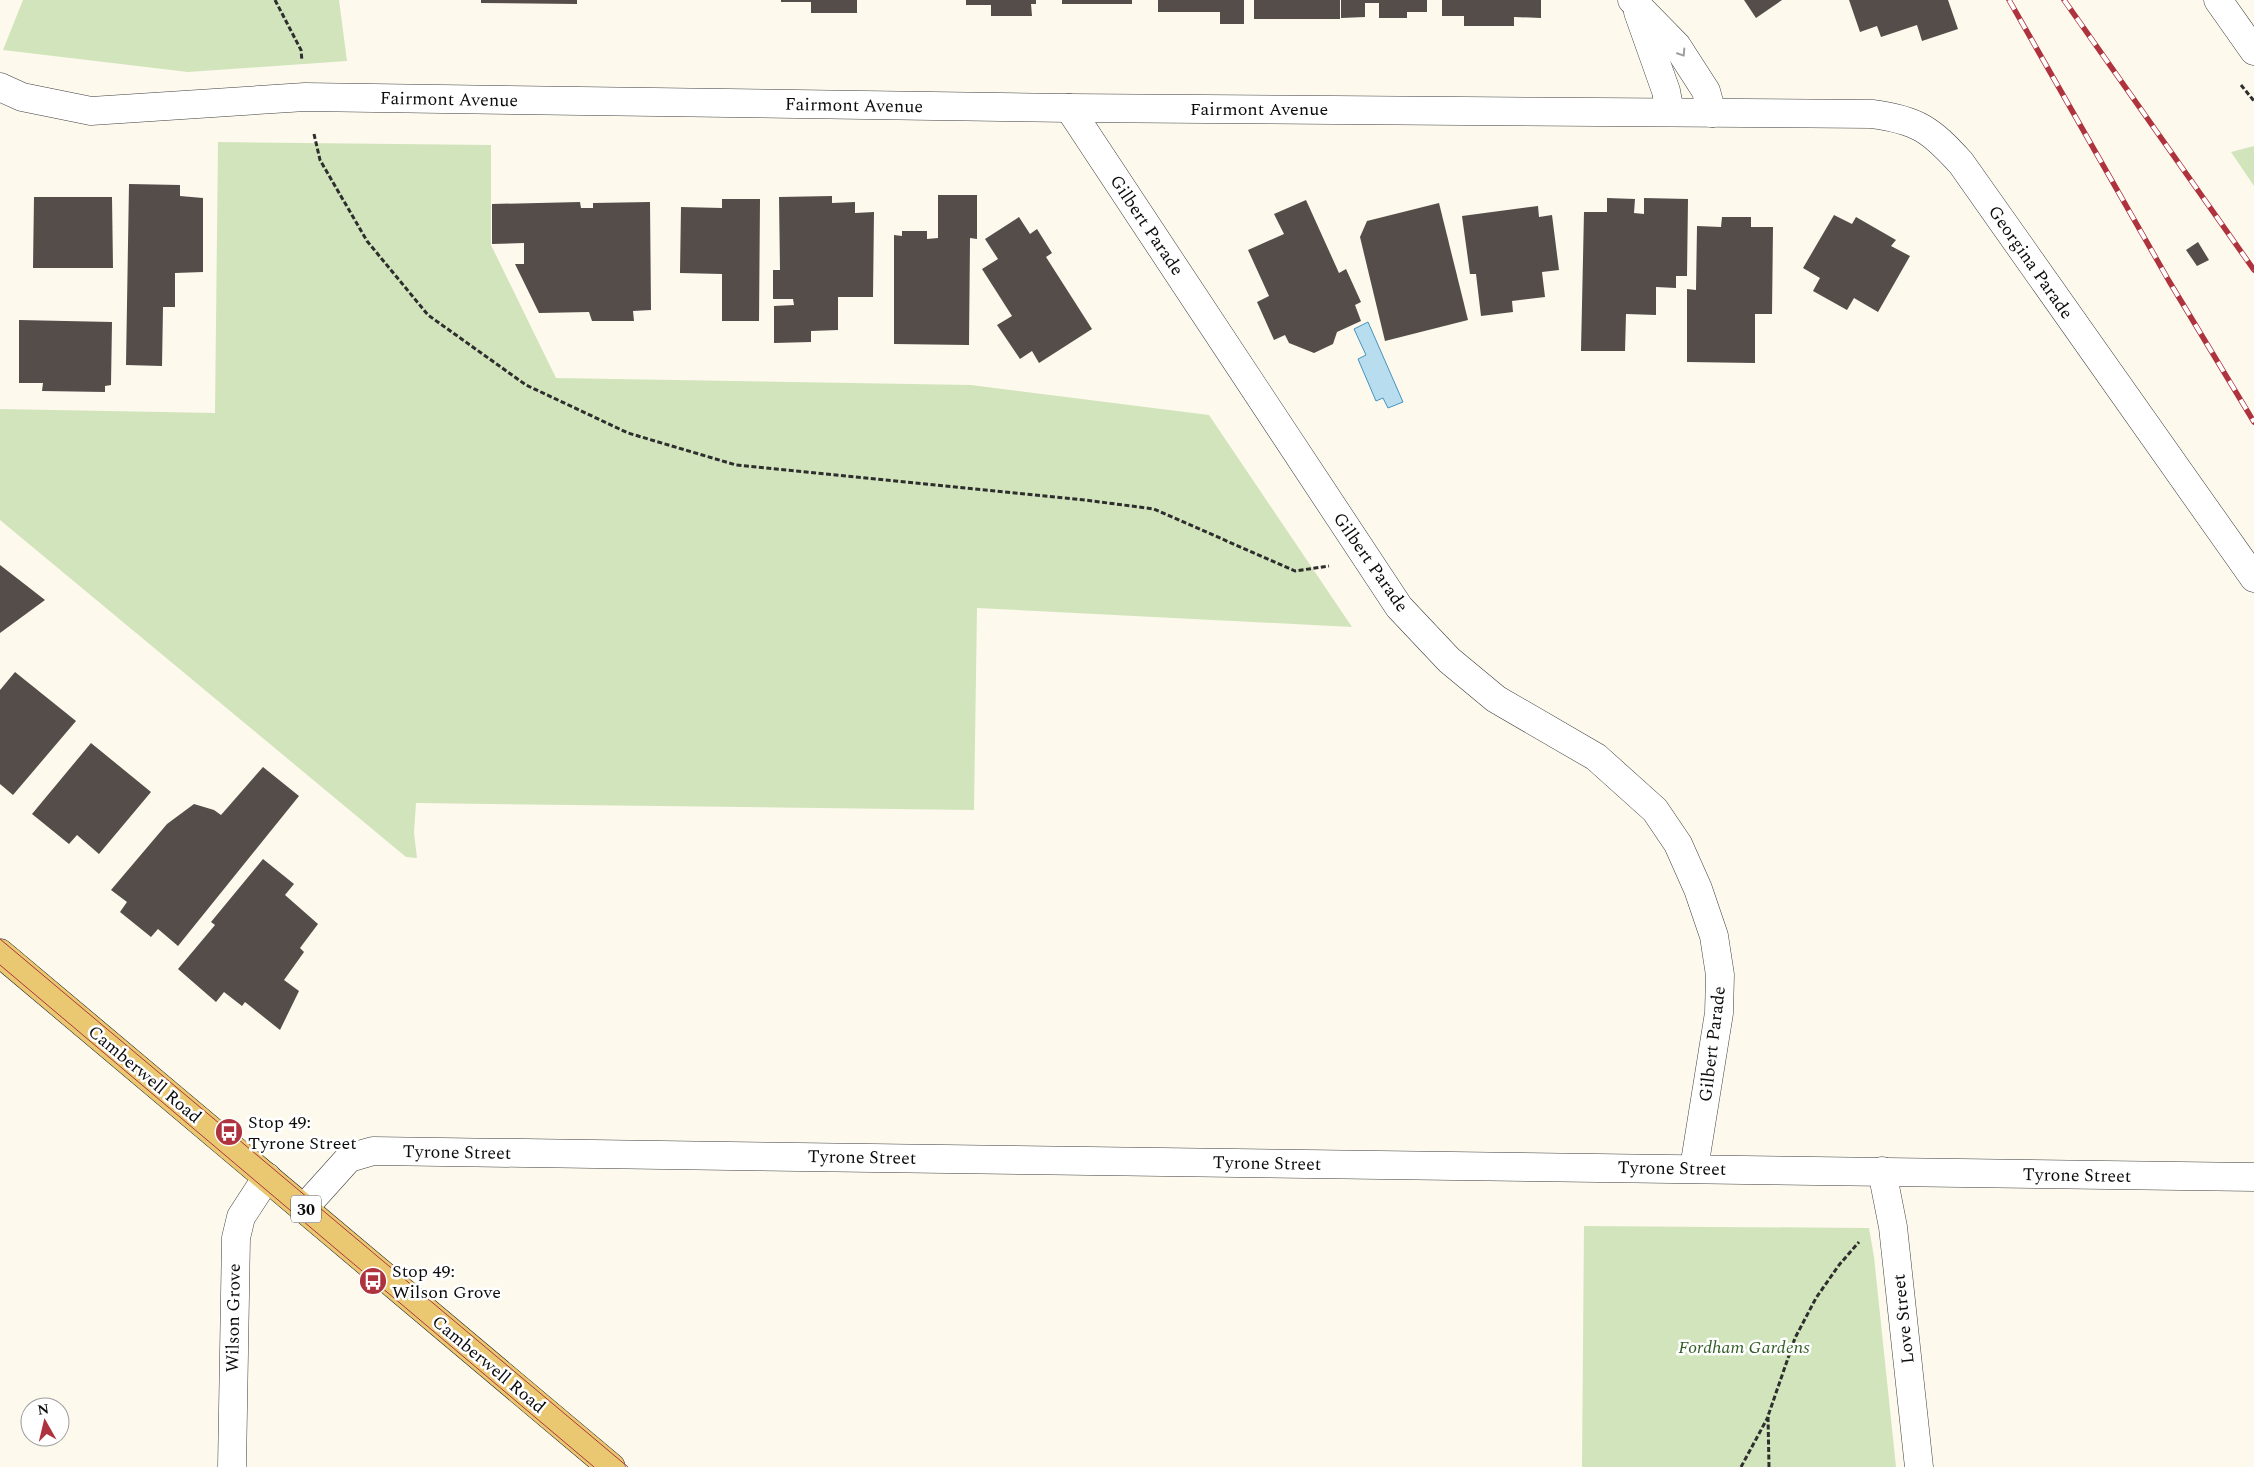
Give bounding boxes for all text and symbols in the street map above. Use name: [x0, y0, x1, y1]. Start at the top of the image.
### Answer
one-way arrow: [1675, 48, 1685, 57]
street label: Fairmont Avenue: [380, 85, 518, 114]
street label: Fairmont Avenue: [785, 91, 923, 120]
street label: Fairmont Avenue: [1190, 96, 1328, 123]
street label: Gilbert Parade: [1103, 169, 1190, 281]
street label: Georgina Parade: [1981, 200, 2080, 325]
street label: Gilbert Parade: [1326, 507, 1415, 618]
street label: Gilbert Parade: [1692, 985, 1733, 1104]
street label: Camberwell Road: [82, 1019, 207, 1130]
place label: Stop 49: Tyrone Street: [248, 1109, 357, 1157]
bus stop icon: Stop 49: Tyrone Street: [214, 1117, 244, 1147]
street label: Tyrone Street: [402, 1138, 511, 1167]
street label: Tyrone Street: [807, 1143, 916, 1172]
street label: Tyrone Street: [1212, 1149, 1321, 1178]
street label: Tyrone Street: [1617, 1154, 1726, 1183]
street label: Tyrone Street: [2022, 1161, 2131, 1190]
road number: 30: [291, 1196, 321, 1222]
place label: Stop 49: Wilson Grove: [392, 1258, 501, 1306]
street label: Wilson Grove: [219, 1263, 248, 1373]
bus stop icon: Stop 49: Wilson Grove: [358, 1266, 388, 1296]
street label: Love Street: [1885, 1273, 1922, 1365]
street label: Camberwell Road: [426, 1309, 551, 1420]
park label: Fordham Gardens: [1678, 1334, 1810, 1361]
north arrow: [20, 1397, 70, 1447]
text: N: [36, 1398, 50, 1421]

